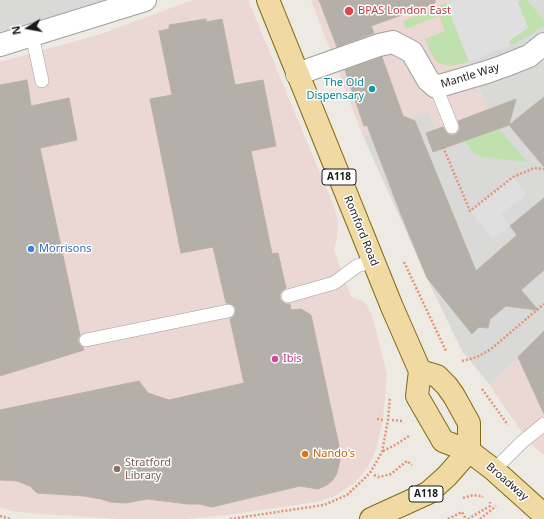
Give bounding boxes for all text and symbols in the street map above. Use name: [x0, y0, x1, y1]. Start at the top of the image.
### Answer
place label: BPAS London East: [358, 4, 451, 18]
marker: BPAS London East: [343, 5, 355, 17]
north arrow: [8, 8, 48, 48]
text: N: [8, 25, 24, 36]
street label: Mantle Way: [439, 61, 501, 91]
place label: The Old Dispensary: [307, 76, 364, 102]
marker: The Old Dispensary: [367, 84, 377, 94]
road number: A118: [322, 169, 356, 185]
street label: Romford Road: [341, 194, 381, 268]
place label: Morrisons: [39, 242, 92, 256]
marker: Morrisons: [26, 244, 36, 254]
place label: Ibis: [283, 352, 302, 366]
marker: Ibis: [270, 354, 280, 364]
place label: Nando's: [313, 447, 355, 461]
marker: Nando's: [300, 449, 310, 459]
place label: Stratford Library: [125, 456, 171, 482]
street label: Broadway: [483, 460, 531, 504]
marker: Stratford Library: [112, 464, 122, 474]
road number: A118: [409, 486, 443, 502]

